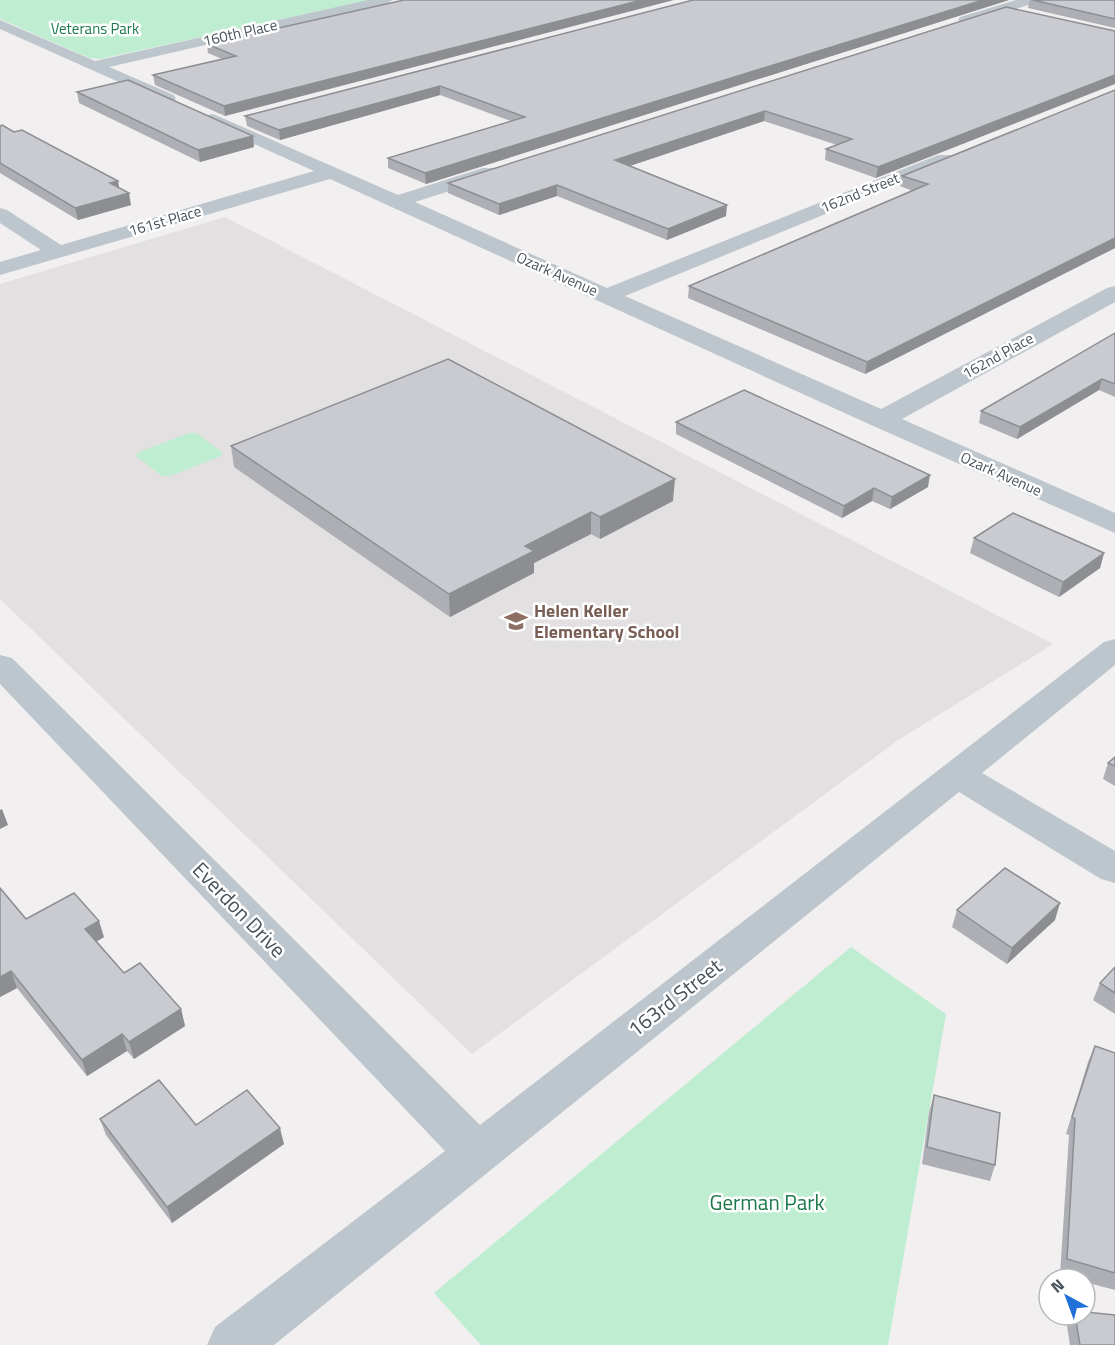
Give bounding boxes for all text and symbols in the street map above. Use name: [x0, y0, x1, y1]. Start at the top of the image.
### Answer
street label: 160th Place: [200, 13, 279, 52]
park label: Veterans Park: [51, 17, 139, 40]
street label: 162nd Street: [817, 166, 903, 219]
street label: 161st Place: [126, 199, 204, 242]
street label: Ozark Avenue: [513, 245, 602, 302]
street label: 162nd Place: [958, 327, 1038, 385]
street label: Ozark Avenue: [957, 445, 1046, 502]
place label: Helen Keller Elementary School: [534, 597, 679, 645]
school or university icon: Helen Keller Elementary School: [503, 608, 529, 634]
street label: Everdon Drive: [186, 854, 294, 965]
street label: 163rd Street: [620, 950, 729, 1044]
park label: German Park: [710, 1186, 824, 1218]
north arrow: [1037, 1267, 1097, 1327]
text: N: [1045, 1273, 1069, 1298]

